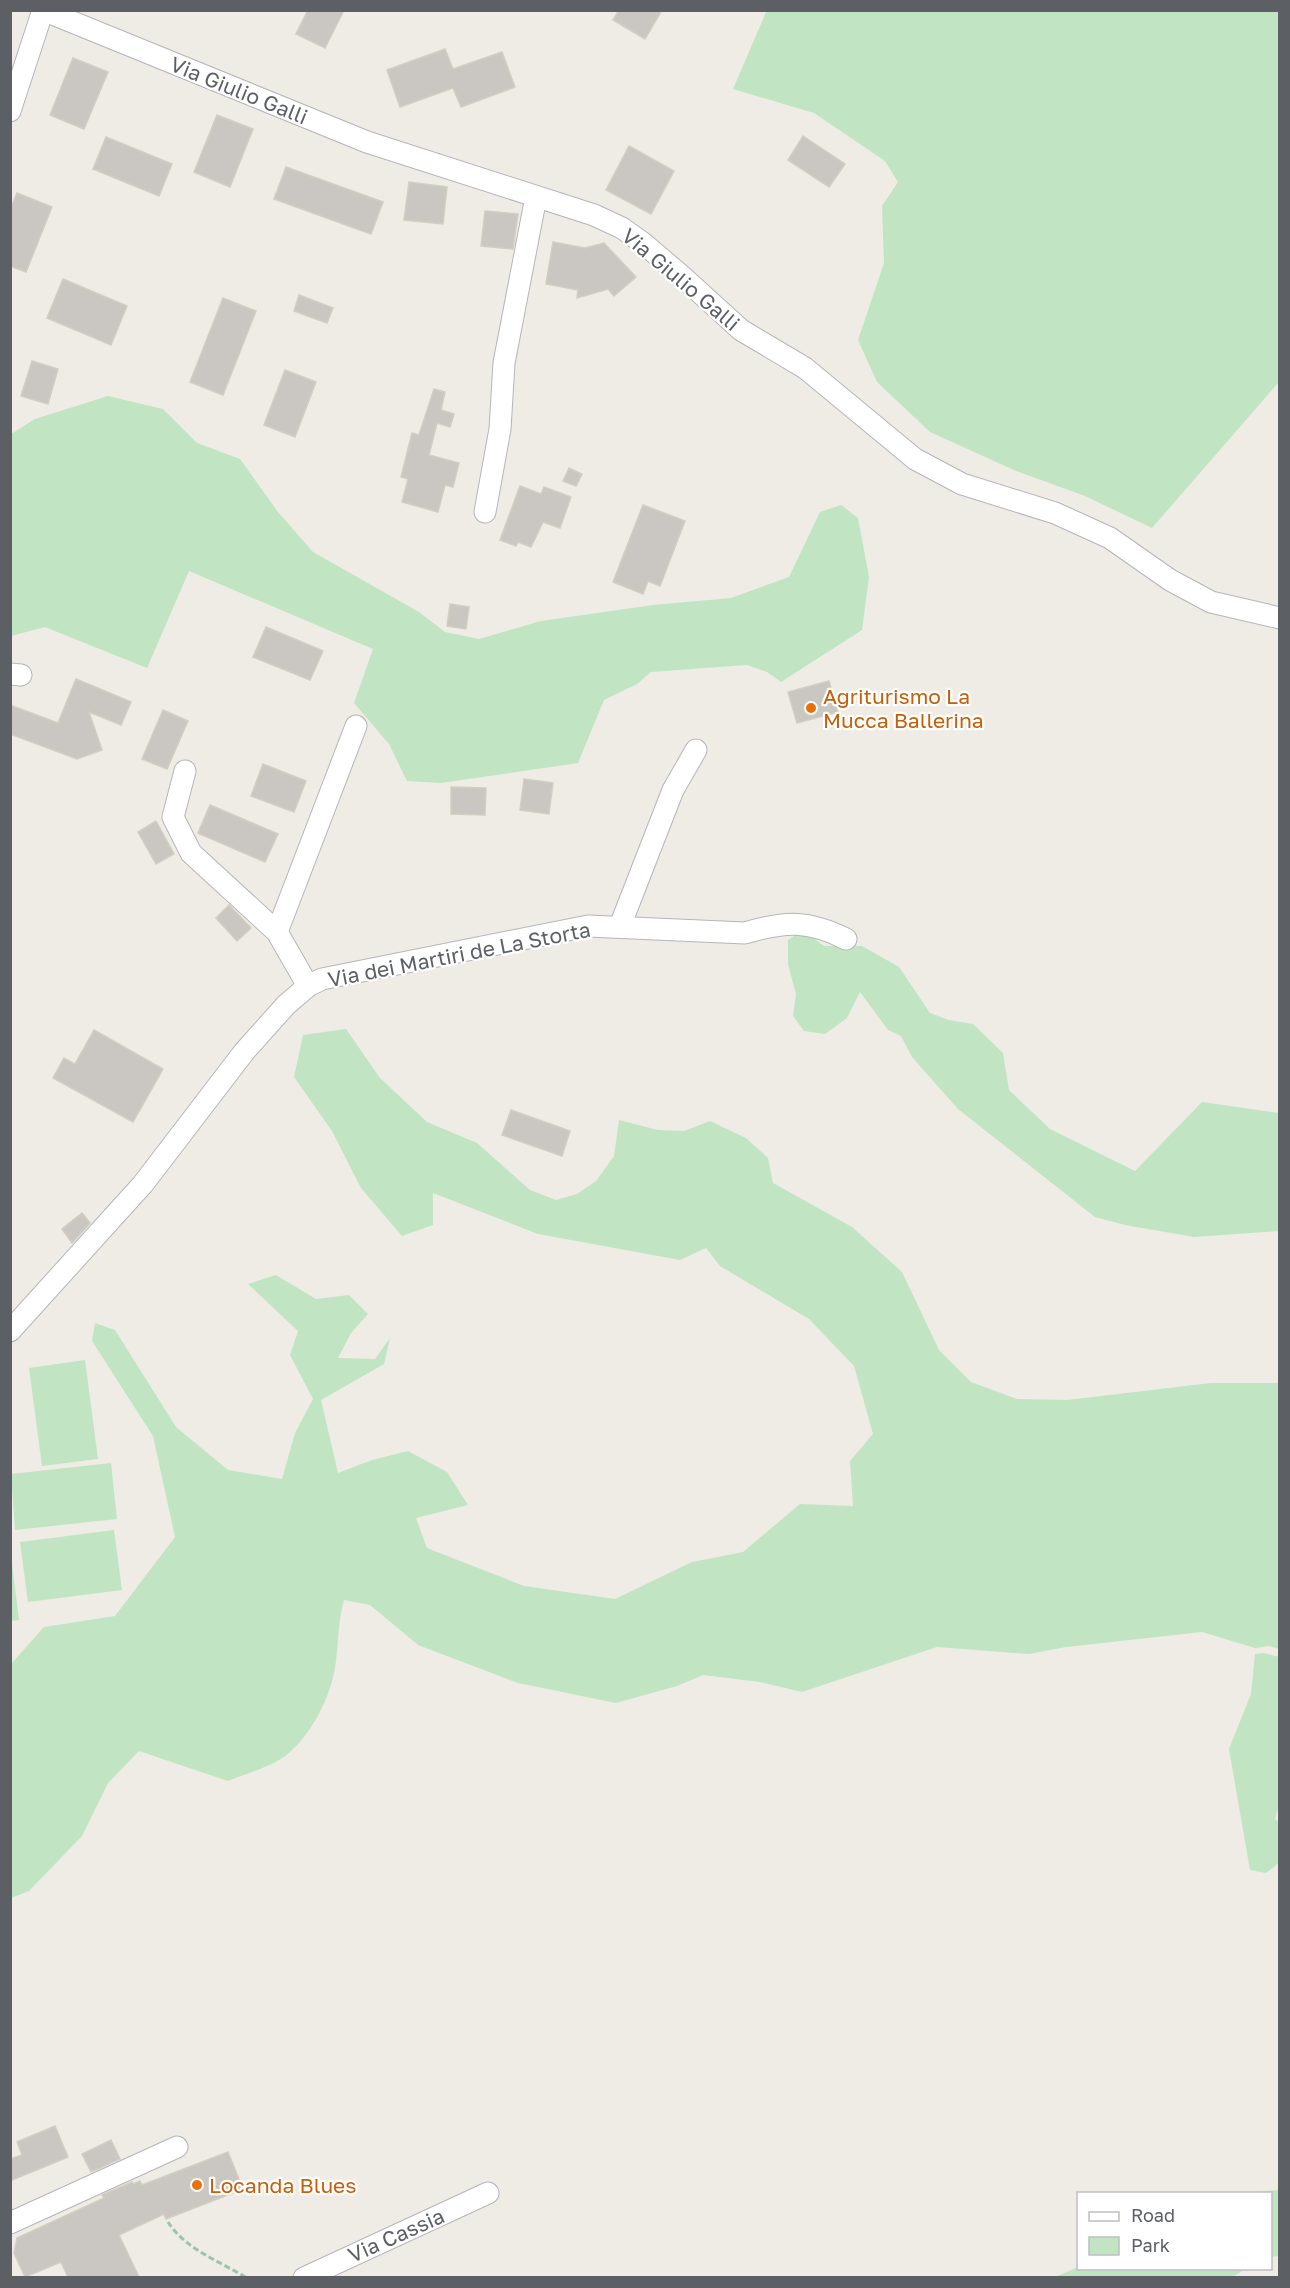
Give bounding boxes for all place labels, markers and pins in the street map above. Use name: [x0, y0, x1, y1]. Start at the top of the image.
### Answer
place label: Agriturismo La Mucca Ballerina: [823, 683, 984, 733]
marker: Agriturismo La Mucca Ballerina: [804, 701, 818, 715]
place label: Locanda Blues: [209, 2172, 356, 2198]
marker: Locanda Blues: [190, 2178, 204, 2192]

